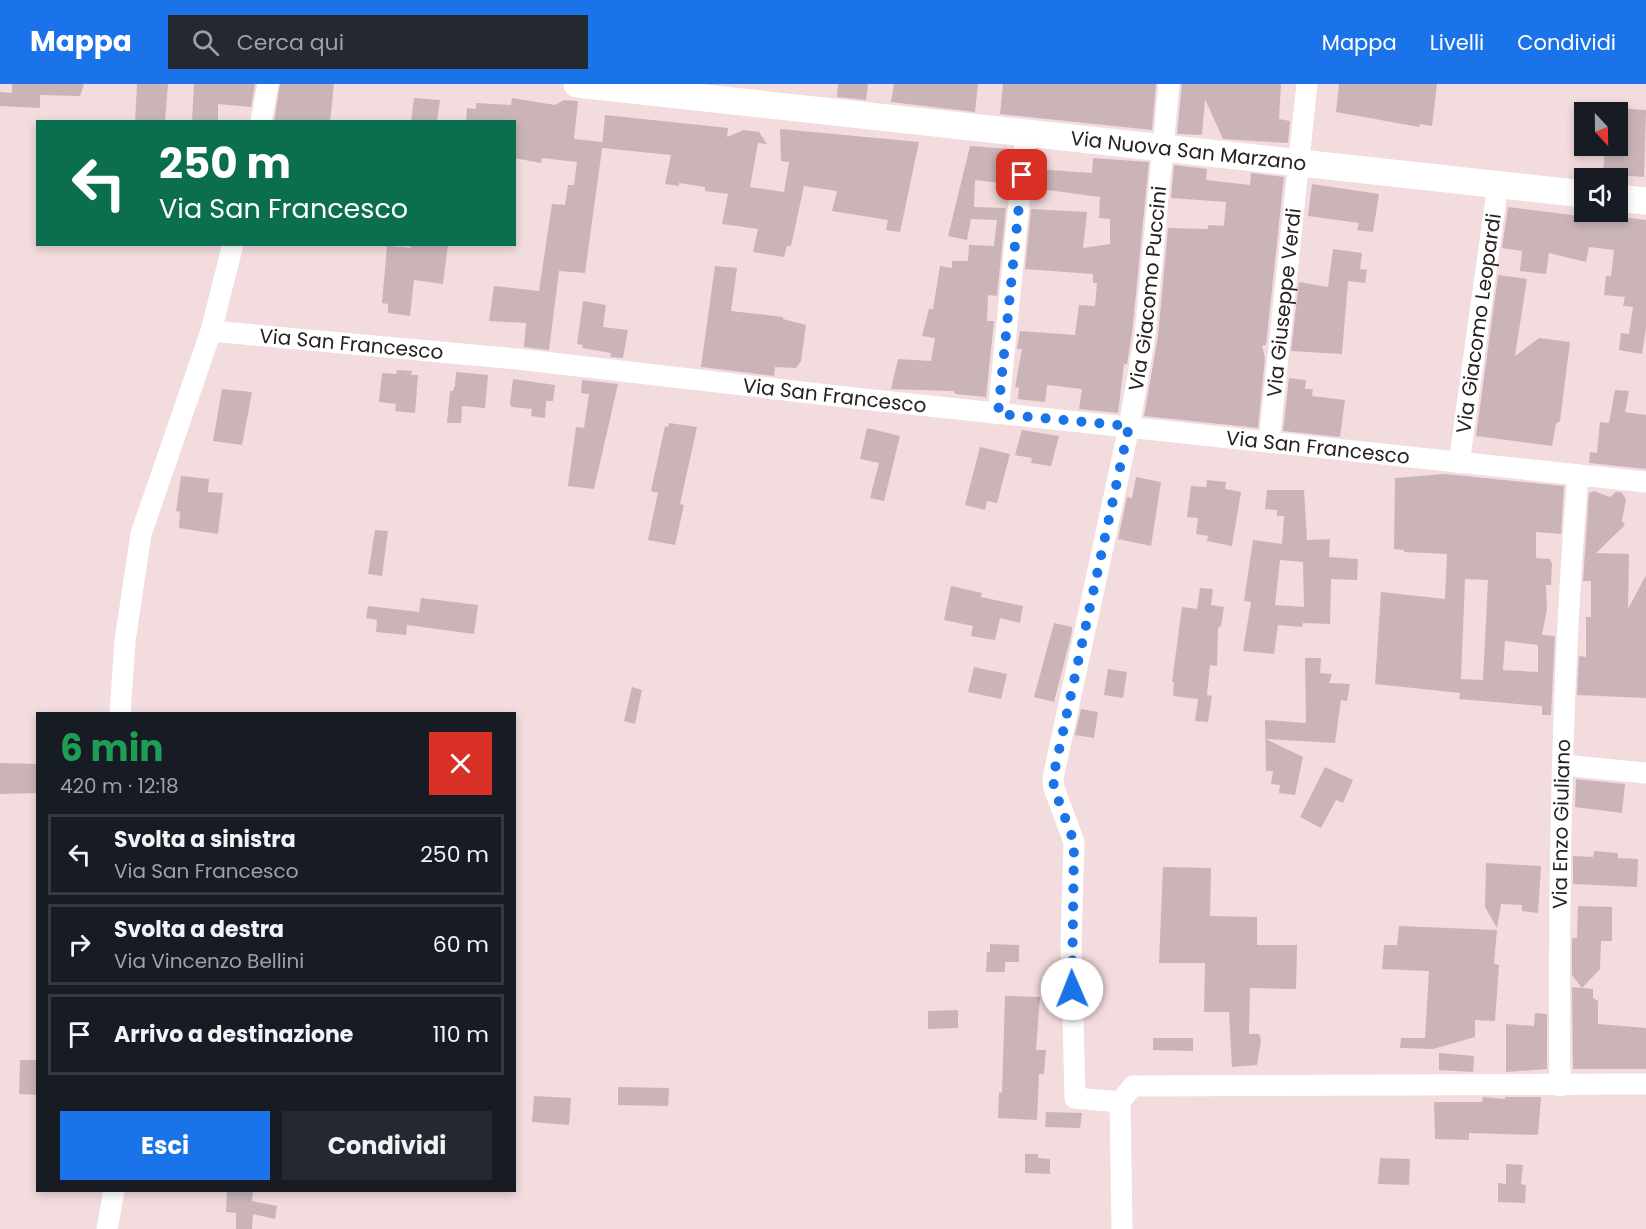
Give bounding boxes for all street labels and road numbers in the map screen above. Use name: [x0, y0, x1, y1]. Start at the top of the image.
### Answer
street label: Via Nuova San Marzano: [1069, 124, 1308, 178]
street label: Via Giacomo Puccini: [1122, 185, 1173, 393]
street label: Via Giuseppe Verdi: [1260, 207, 1308, 399]
street label: Via Giacomo Leopardi: [1449, 212, 1508, 435]
street label: Via San Francesco: [258, 321, 445, 366]
street label: Via San Francesco: [741, 371, 928, 420]
street label: Via San Francesco: [1225, 424, 1411, 471]
street label: Via Enzo Giuliano: [1546, 739, 1577, 909]

